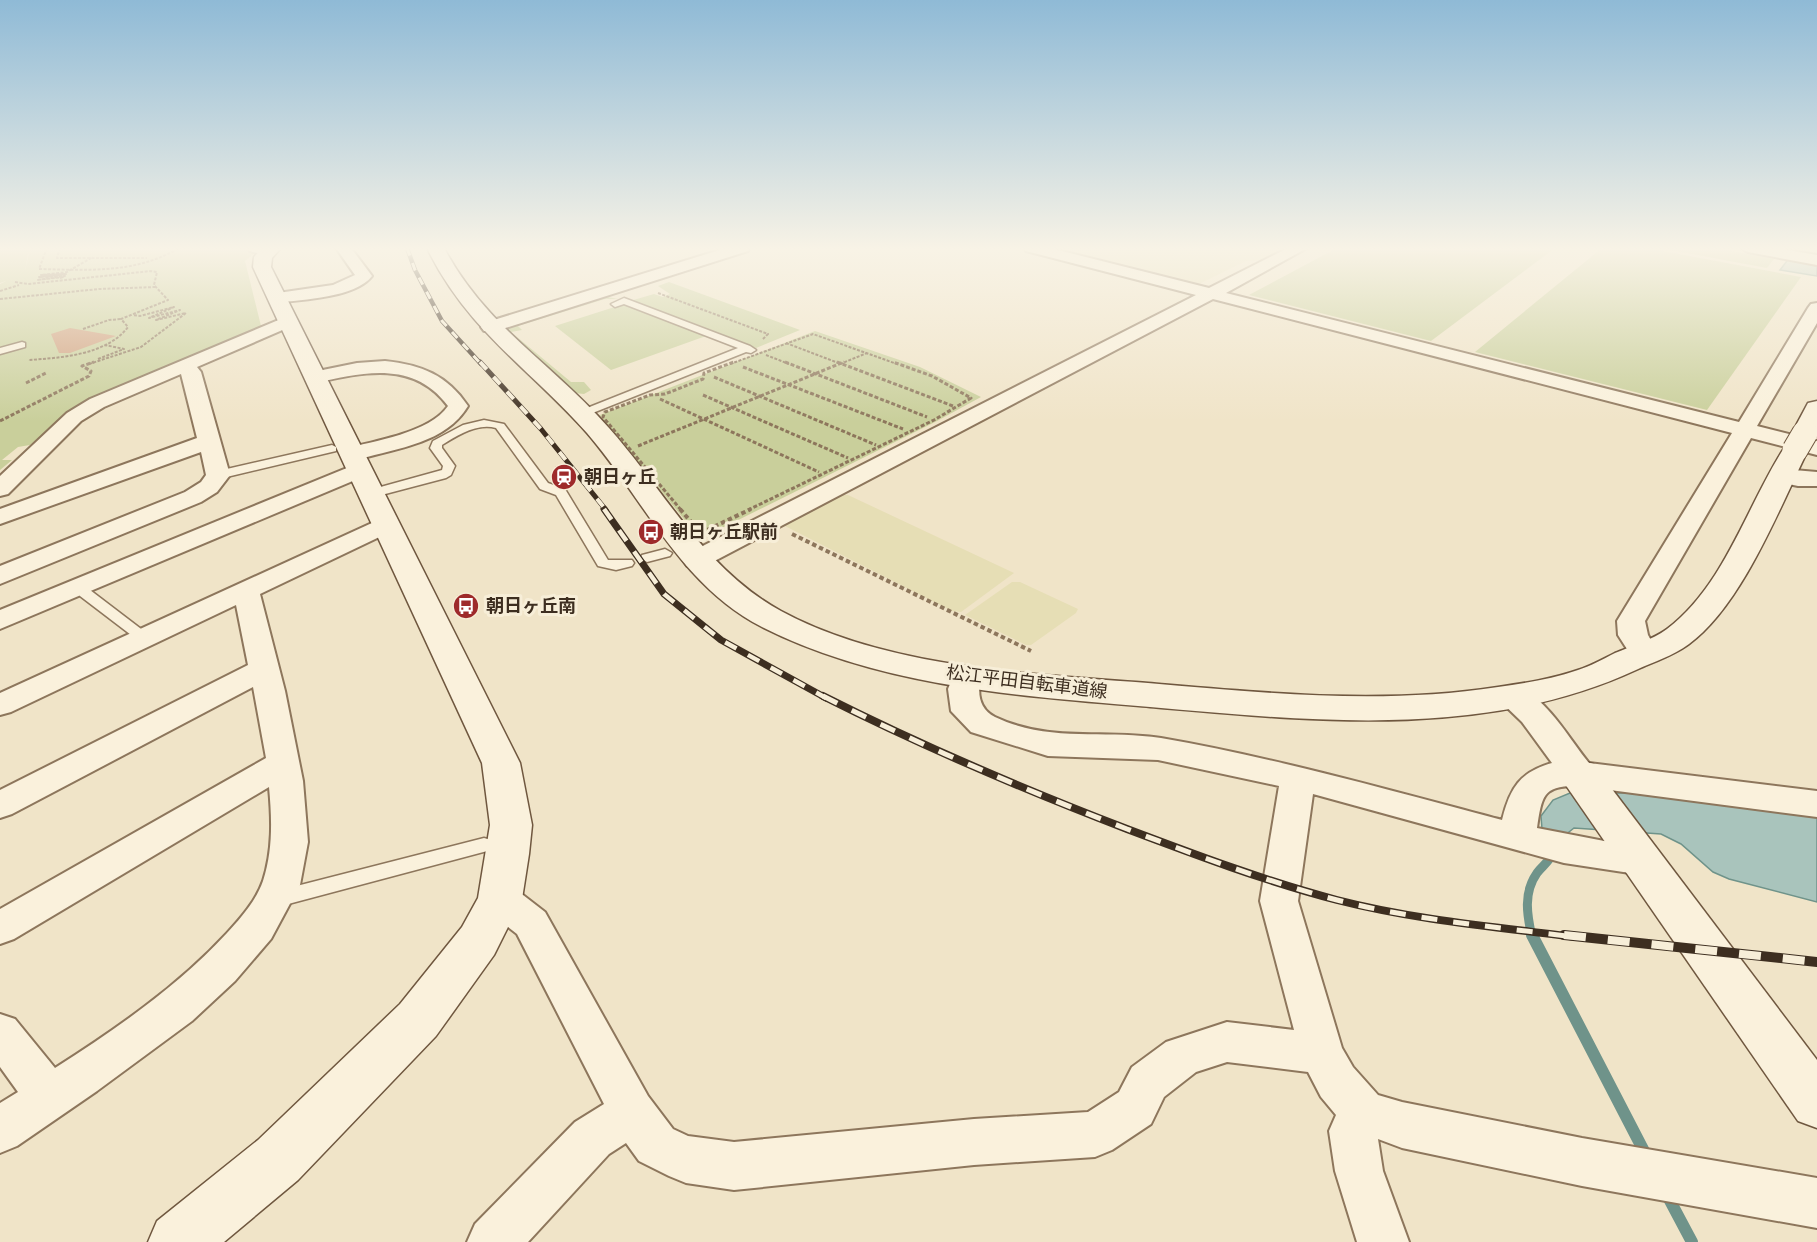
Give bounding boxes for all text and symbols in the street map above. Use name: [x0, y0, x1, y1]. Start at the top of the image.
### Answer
station icon: 朝日ヶ丘: [549, 462, 579, 492]
place label: 朝日ヶ丘: [584, 466, 656, 488]
bus stop icon: 朝日ヶ丘駅前: [636, 517, 666, 547]
place label: 朝日ヶ丘駅前: [670, 521, 778, 543]
bus stop icon: 朝日ヶ丘南: [451, 591, 481, 621]
place label: 朝日ヶ丘南: [486, 595, 576, 617]
street label: 松江平田自転車道線: [945, 661, 1109, 703]

